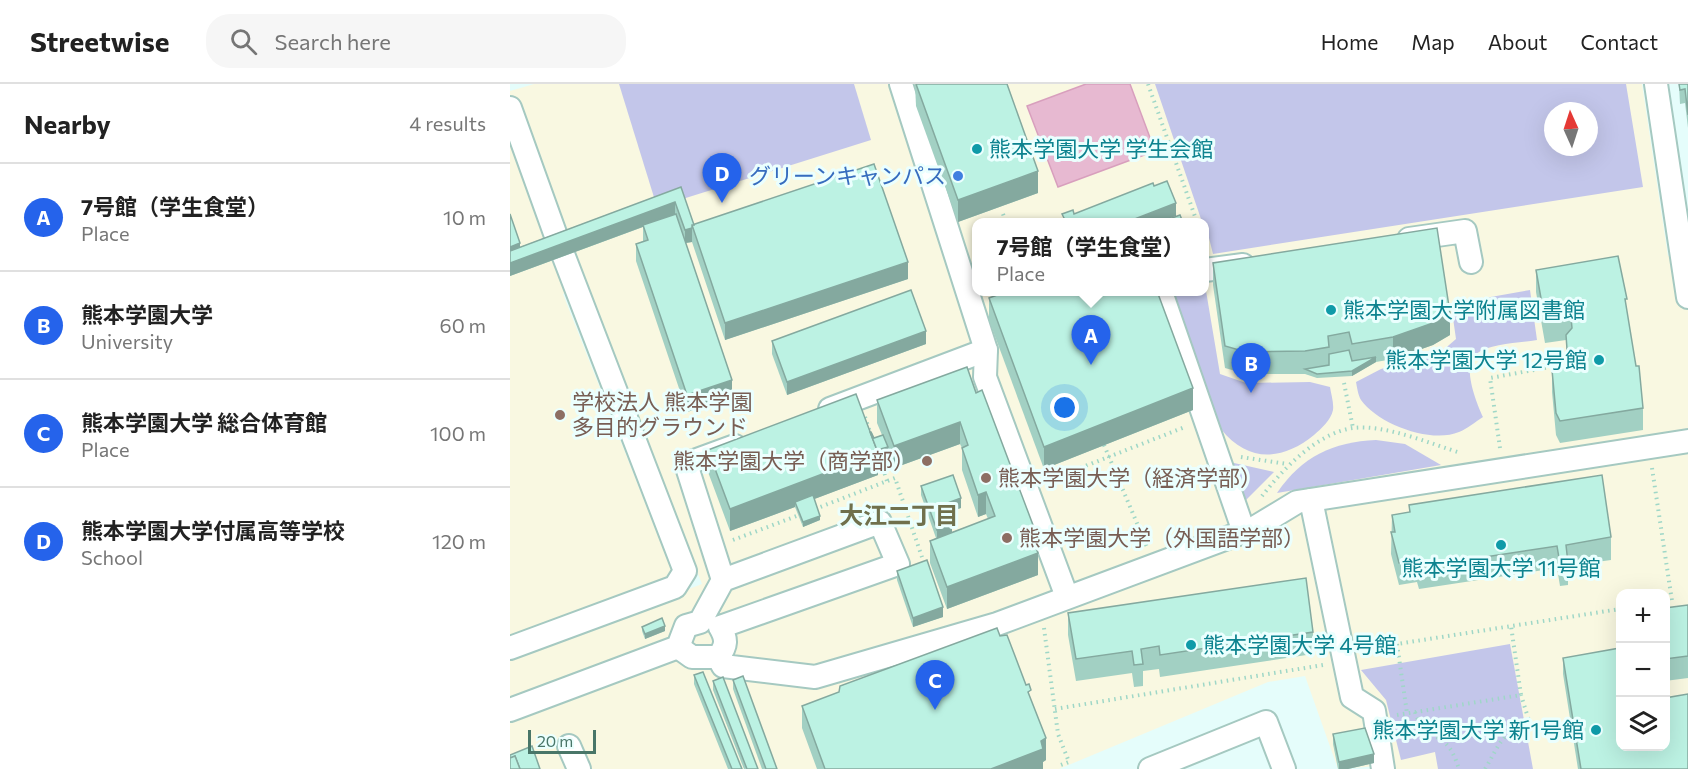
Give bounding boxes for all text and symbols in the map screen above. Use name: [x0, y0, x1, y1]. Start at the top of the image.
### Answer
search box: [206, 14, 626, 68]
text: Streetwise: [30, 24, 170, 58]
icon: search: [227, 25, 260, 58]
text: Search here: [275, 28, 391, 55]
text: Home: [1321, 29, 1378, 54]
text: Map: [1411, 29, 1455, 54]
text: About: [1488, 29, 1547, 54]
text: Contact: [1580, 29, 1658, 54]
north arrow: [1544, 102, 1598, 156]
text: Nearby: [24, 108, 111, 139]
text: 4 results: [409, 111, 486, 135]
place label: 熊本学園大学 学生会館: [989, 135, 1213, 162]
marker: 熊本学園大学 学生会館: [970, 142, 984, 156]
pin: D: [702, 154, 742, 203]
place label: グリーンキャンパス: [749, 162, 946, 189]
marker: グリーンキャンパス: [951, 169, 965, 183]
text: 7号館（学生食堂）: [81, 193, 269, 220]
text: A: [36, 205, 51, 229]
text: 10 m: [443, 205, 486, 229]
popup: [972, 218, 1209, 296]
text: Place: [81, 221, 130, 245]
text: 7号館（学生食堂）: [996, 233, 1185, 260]
text: Place: [996, 261, 1045, 285]
place label: 熊本学園大学附属図書館: [1343, 296, 1585, 323]
text: 熊本学園大学: [81, 301, 213, 328]
marker: 熊本学園大学附属図書館: [1324, 303, 1338, 317]
text: B: [37, 313, 50, 337]
text: 60 m: [440, 313, 486, 337]
pin: A: [1072, 316, 1110, 365]
text: University: [81, 329, 173, 353]
pin: B: [1232, 344, 1270, 393]
place label: 熊本学園大学 12号館: [1385, 346, 1587, 373]
marker: 熊本学園大学 12号館: [1592, 353, 1606, 367]
place label: 学校法人 熊本学園 多目的グラウンド: [572, 388, 752, 440]
your location: [1050, 393, 1079, 422]
marker: 学校法人 熊本学園 多目的グラウンド: [553, 408, 567, 422]
text: 熊本学園大学 総合体育館: [81, 409, 327, 436]
text: C: [37, 421, 50, 445]
text: 100 m: [430, 421, 486, 445]
text: Place: [81, 437, 130, 461]
place label: 熊本学園大学（商学部）: [673, 447, 915, 474]
marker: 熊本学園大学（商学部）: [920, 454, 934, 468]
place label: 熊本学園大学（経済学部）: [998, 464, 1262, 491]
marker: 熊本学園大学（経済学部）: [979, 471, 993, 485]
district label: 大江二丁目: [839, 500, 959, 529]
text: 熊本学園大学付属高等学校: [81, 517, 345, 544]
place label: 熊本学園大学（外国語学部）: [1019, 524, 1305, 551]
text: D: [36, 529, 51, 553]
text: 120 m: [432, 529, 486, 553]
marker: 熊本学園大学（外国語学部）: [1000, 531, 1014, 545]
marker: 熊本学園大学 11号館: [1494, 538, 1508, 552]
text: School: [81, 545, 143, 569]
place label: 熊本学園大学 11号館: [1401, 554, 1601, 581]
map controls: [1616, 589, 1670, 751]
button: +: [1616, 589, 1670, 643]
place label: 熊本学園大学 4号館: [1203, 631, 1396, 658]
marker: 熊本学園大学 4号館: [1184, 638, 1198, 652]
button: −: [1616, 643, 1670, 697]
pin: C: [916, 660, 954, 710]
button: layers: [1616, 697, 1670, 751]
place label: 熊本学園大学 新1号館: [1372, 716, 1584, 743]
marker: 熊本学園大学 新1号館: [1589, 723, 1603, 737]
scale bar: [528, 727, 596, 754]
text: 20 m: [537, 731, 573, 750]

